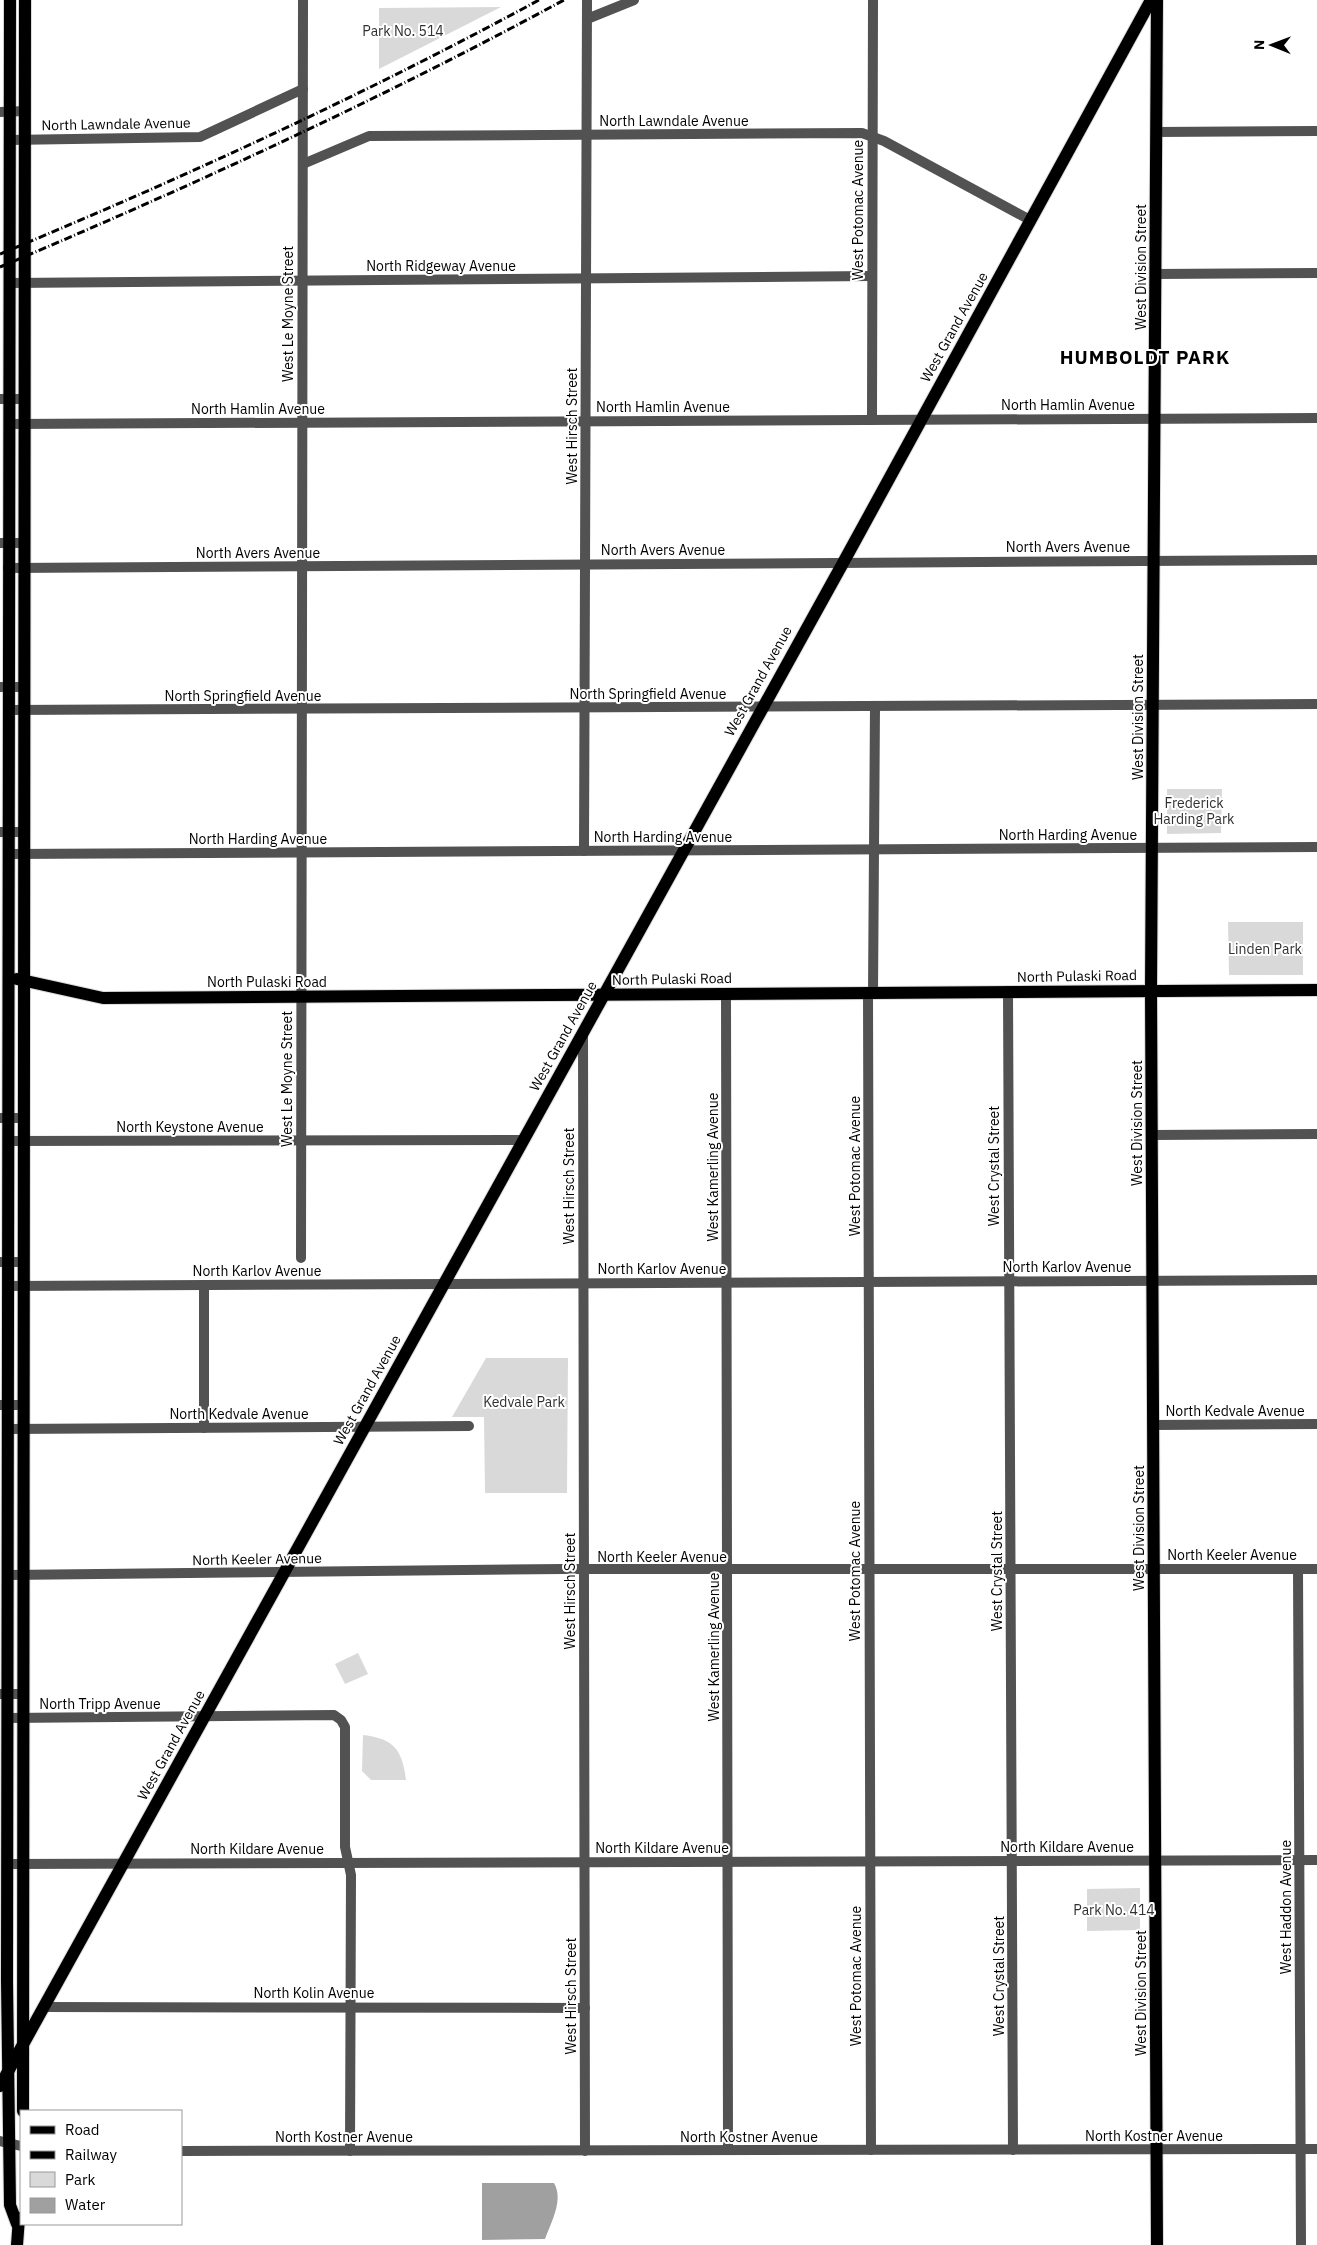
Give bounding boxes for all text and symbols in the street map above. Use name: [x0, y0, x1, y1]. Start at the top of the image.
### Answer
north arrow: [1247, 20, 1297, 70]
park label: Park No. 514: [362, 22, 444, 40]
text: N: [1250, 40, 1268, 50]
street label: North Lawndale Avenue: [599, 112, 749, 130]
street label: North Lawndale Avenue: [41, 114, 191, 134]
street label: West Potomac Avenue: [849, 139, 867, 280]
street label: West Division Street: [1132, 204, 1150, 330]
street label: West Le Moyne Street: [279, 246, 297, 382]
street label: North Ridgeway Avenue: [366, 257, 516, 275]
street label: West Grand Avenue: [916, 268, 992, 385]
district label: HUMBOLDT PARK: [1060, 345, 1230, 369]
street label: West Hirsch Street: [563, 367, 581, 484]
street label: North Hamlin Avenue: [1001, 396, 1135, 414]
street label: North Hamlin Avenue: [596, 398, 730, 416]
street label: North Hamlin Avenue: [191, 400, 325, 418]
street label: North Avers Avenue: [1006, 538, 1130, 556]
street label: North Avers Avenue: [601, 541, 725, 559]
street label: North Avers Avenue: [196, 544, 320, 562]
street label: West Grand Avenue: [720, 622, 796, 739]
street label: West Division Street: [1129, 654, 1147, 780]
street label: North Springfield Avenue: [570, 685, 727, 703]
street label: North Springfield Avenue: [165, 687, 322, 705]
park label: Frederick Harding Park: [1153, 794, 1235, 828]
street label: North Harding Avenue: [999, 826, 1138, 844]
street label: North Harding Avenue: [594, 828, 733, 846]
street label: North Harding Avenue: [189, 830, 328, 848]
park label: Linden Park: [1228, 940, 1303, 958]
street label: North Pulaski Road: [1017, 966, 1137, 986]
street label: North Pulaski Road: [612, 969, 732, 989]
street label: North Pulaski Road: [207, 973, 327, 991]
street label: West Grand Avenue: [525, 977, 601, 1094]
street label: West Le Moyne Street: [278, 1011, 296, 1147]
street label: West Division Street: [1128, 1060, 1146, 1186]
street label: West Kamerling Avenue: [704, 1092, 722, 1241]
street label: West Potomac Avenue: [846, 1095, 864, 1236]
street label: West Crystal Street: [985, 1106, 1003, 1226]
street label: North Keystone Avenue: [116, 1118, 264, 1136]
street label: West Hirsch Street: [560, 1127, 578, 1244]
street label: North Karlov Avenue: [1003, 1258, 1132, 1276]
street label: North Karlov Avenue: [598, 1260, 727, 1278]
street label: North Karlov Avenue: [193, 1262, 322, 1280]
street label: West Grand Avenue: [329, 1331, 405, 1448]
park label: Kedvale Park: [483, 1393, 565, 1411]
street label: North Kedvale Avenue: [1165, 1402, 1305, 1420]
street label: North Kedvale Avenue: [169, 1405, 309, 1423]
street label: West Division Street: [1130, 1465, 1148, 1591]
street label: West Potomac Avenue: [846, 1500, 864, 1641]
street label: West Crystal Street: [988, 1511, 1006, 1631]
street label: West Hirsch Street: [561, 1532, 579, 1649]
street label: North Keeler Avenue: [1167, 1546, 1297, 1564]
street label: North Keeler Avenue: [597, 1548, 727, 1566]
street label: North Keeler Avenue: [192, 1549, 322, 1569]
street label: West Kamerling Avenue: [705, 1572, 723, 1721]
street label: West Grand Avenue: [133, 1686, 209, 1803]
street label: North Tripp Avenue: [39, 1695, 161, 1713]
street label: North Kildare Avenue: [1000, 1838, 1134, 1856]
street label: North Kildare Avenue: [595, 1839, 729, 1857]
street label: North Kildare Avenue: [190, 1840, 324, 1858]
street label: West Haddon Avenue: [1277, 1840, 1295, 1974]
park label: Park No. 414: [1073, 1901, 1155, 1919]
street label: West Potomac Avenue: [847, 1905, 865, 2046]
street label: West Crystal Street: [990, 1916, 1008, 2036]
street label: West Division Street: [1132, 1930, 1150, 2056]
street label: West Hirsch Street: [562, 1937, 580, 2054]
street label: North Kolin Avenue: [254, 1984, 375, 2002]
legend: [20, 2110, 182, 2225]
text: Road: [65, 2120, 100, 2139]
street label: North Kostner Avenue: [1085, 2127, 1223, 2145]
street label: North Kostner Avenue: [275, 2128, 413, 2146]
street label: North Kostner Avenue: [680, 2128, 818, 2146]
text: Railway: [65, 2145, 118, 2164]
text: Park: [65, 2170, 95, 2189]
text: Water: [65, 2195, 106, 2214]

